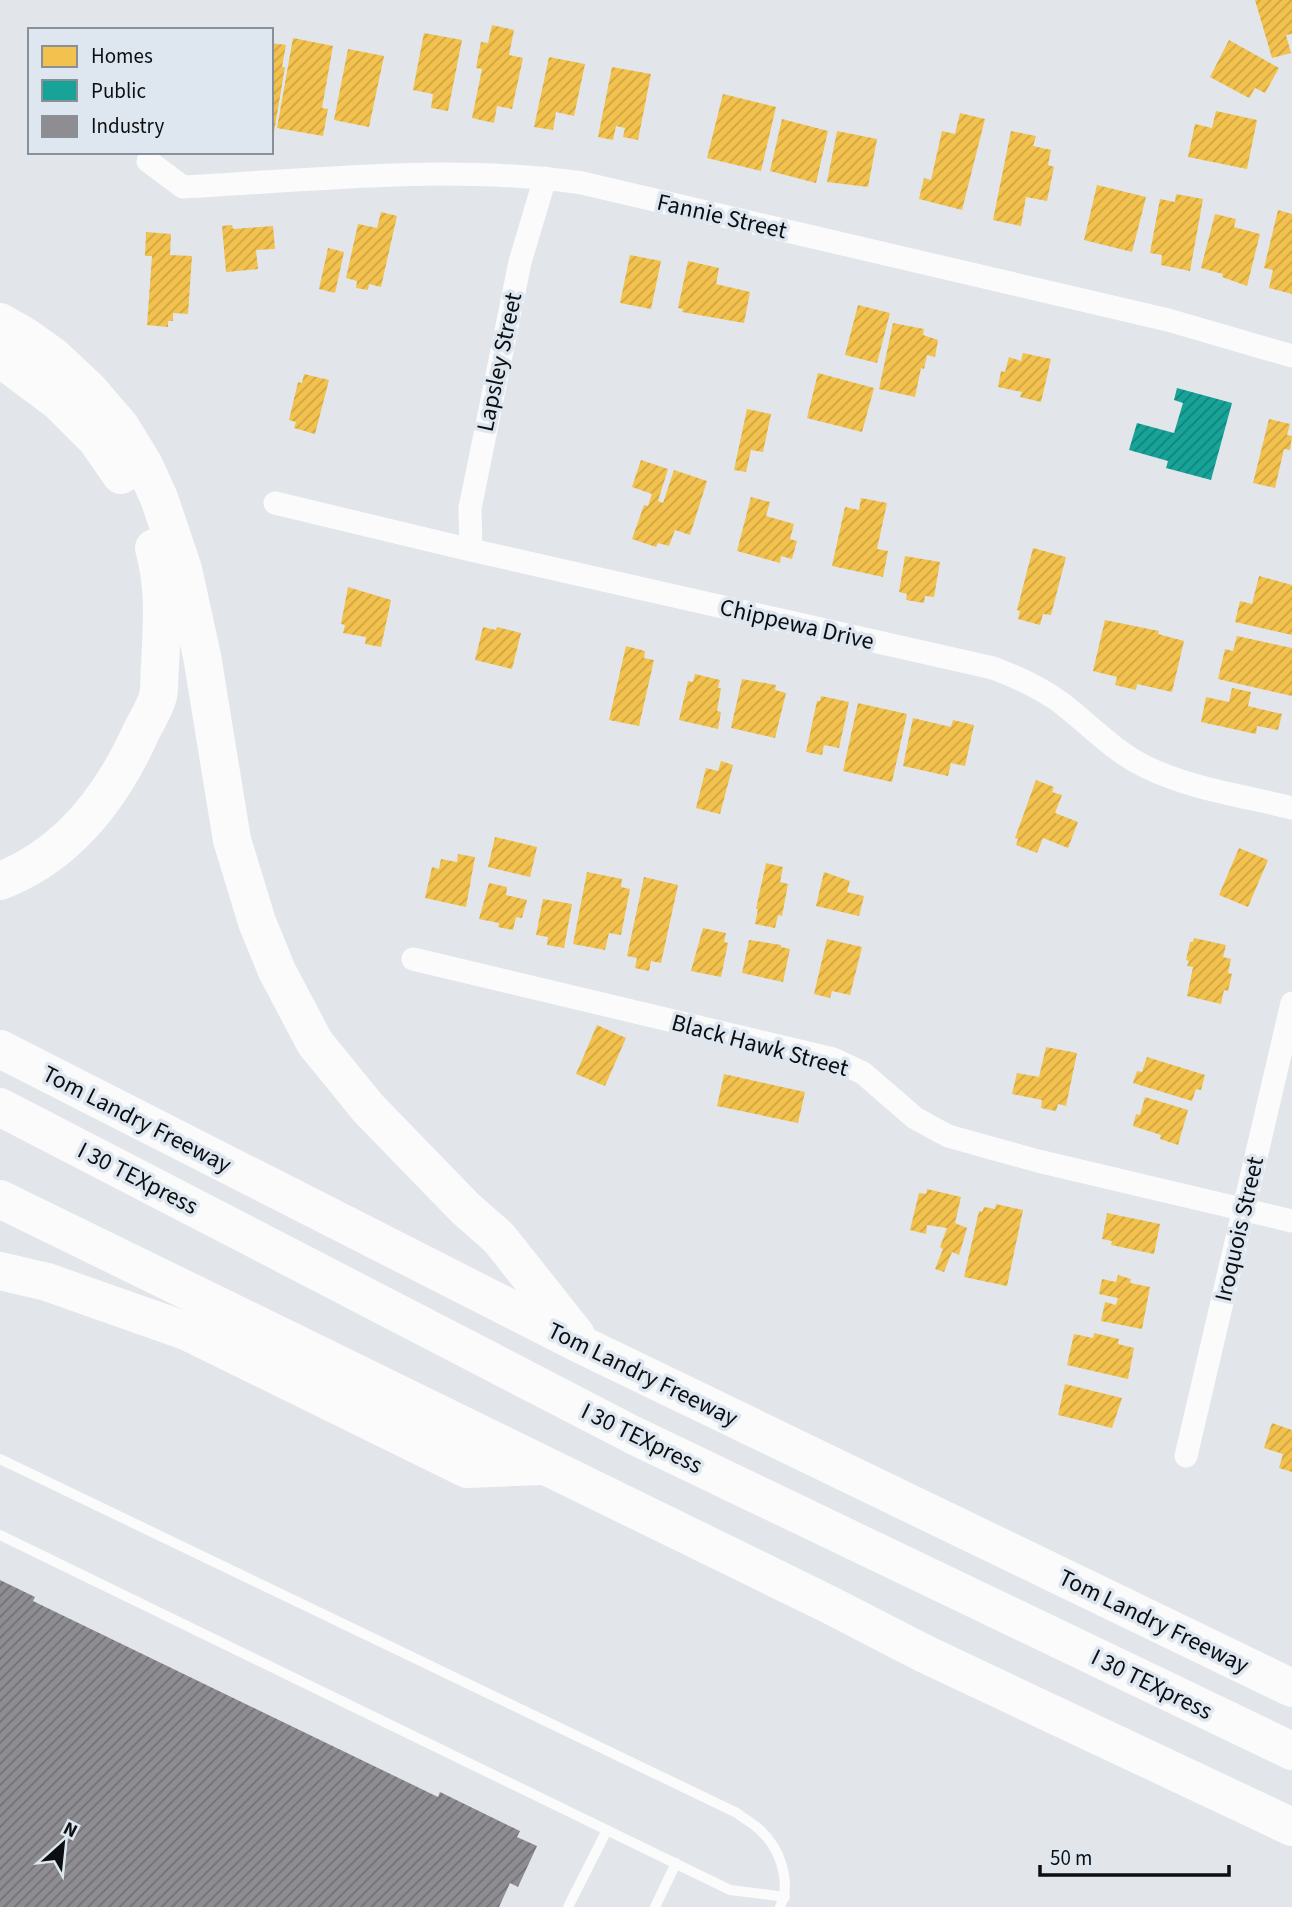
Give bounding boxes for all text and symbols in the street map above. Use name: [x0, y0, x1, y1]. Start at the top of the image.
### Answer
legend: [28, 28, 273, 154]
text: Homes: [91, 41, 153, 71]
text: Public: [91, 76, 146, 106]
text: Industry: [91, 111, 164, 141]
street label: Fannie Street: [654, 185, 790, 248]
street label: Lapsley Street: [468, 289, 531, 435]
street label: Chippewa Drive: [716, 590, 877, 659]
street label: Black Hawk Street: [668, 1005, 852, 1086]
street label: Tom Landry Freeway: [36, 1057, 237, 1182]
street label: I 30 TEXpress: [71, 1133, 204, 1224]
street label: Iroquois Street: [1206, 1153, 1273, 1305]
street label: Tom Landry Freeway: [542, 1313, 744, 1436]
street label: I 30 TEXpress: [575, 1394, 708, 1483]
street label: Tom Landry Freeway: [1053, 1560, 1255, 1683]
street label: I 30 TEXpress: [1085, 1640, 1218, 1729]
north arrow: [28, 1809, 98, 1879]
text: N: [58, 1815, 82, 1845]
scale bar: [1040, 1834, 1229, 1878]
text: 50 m: [1050, 1843, 1092, 1873]

